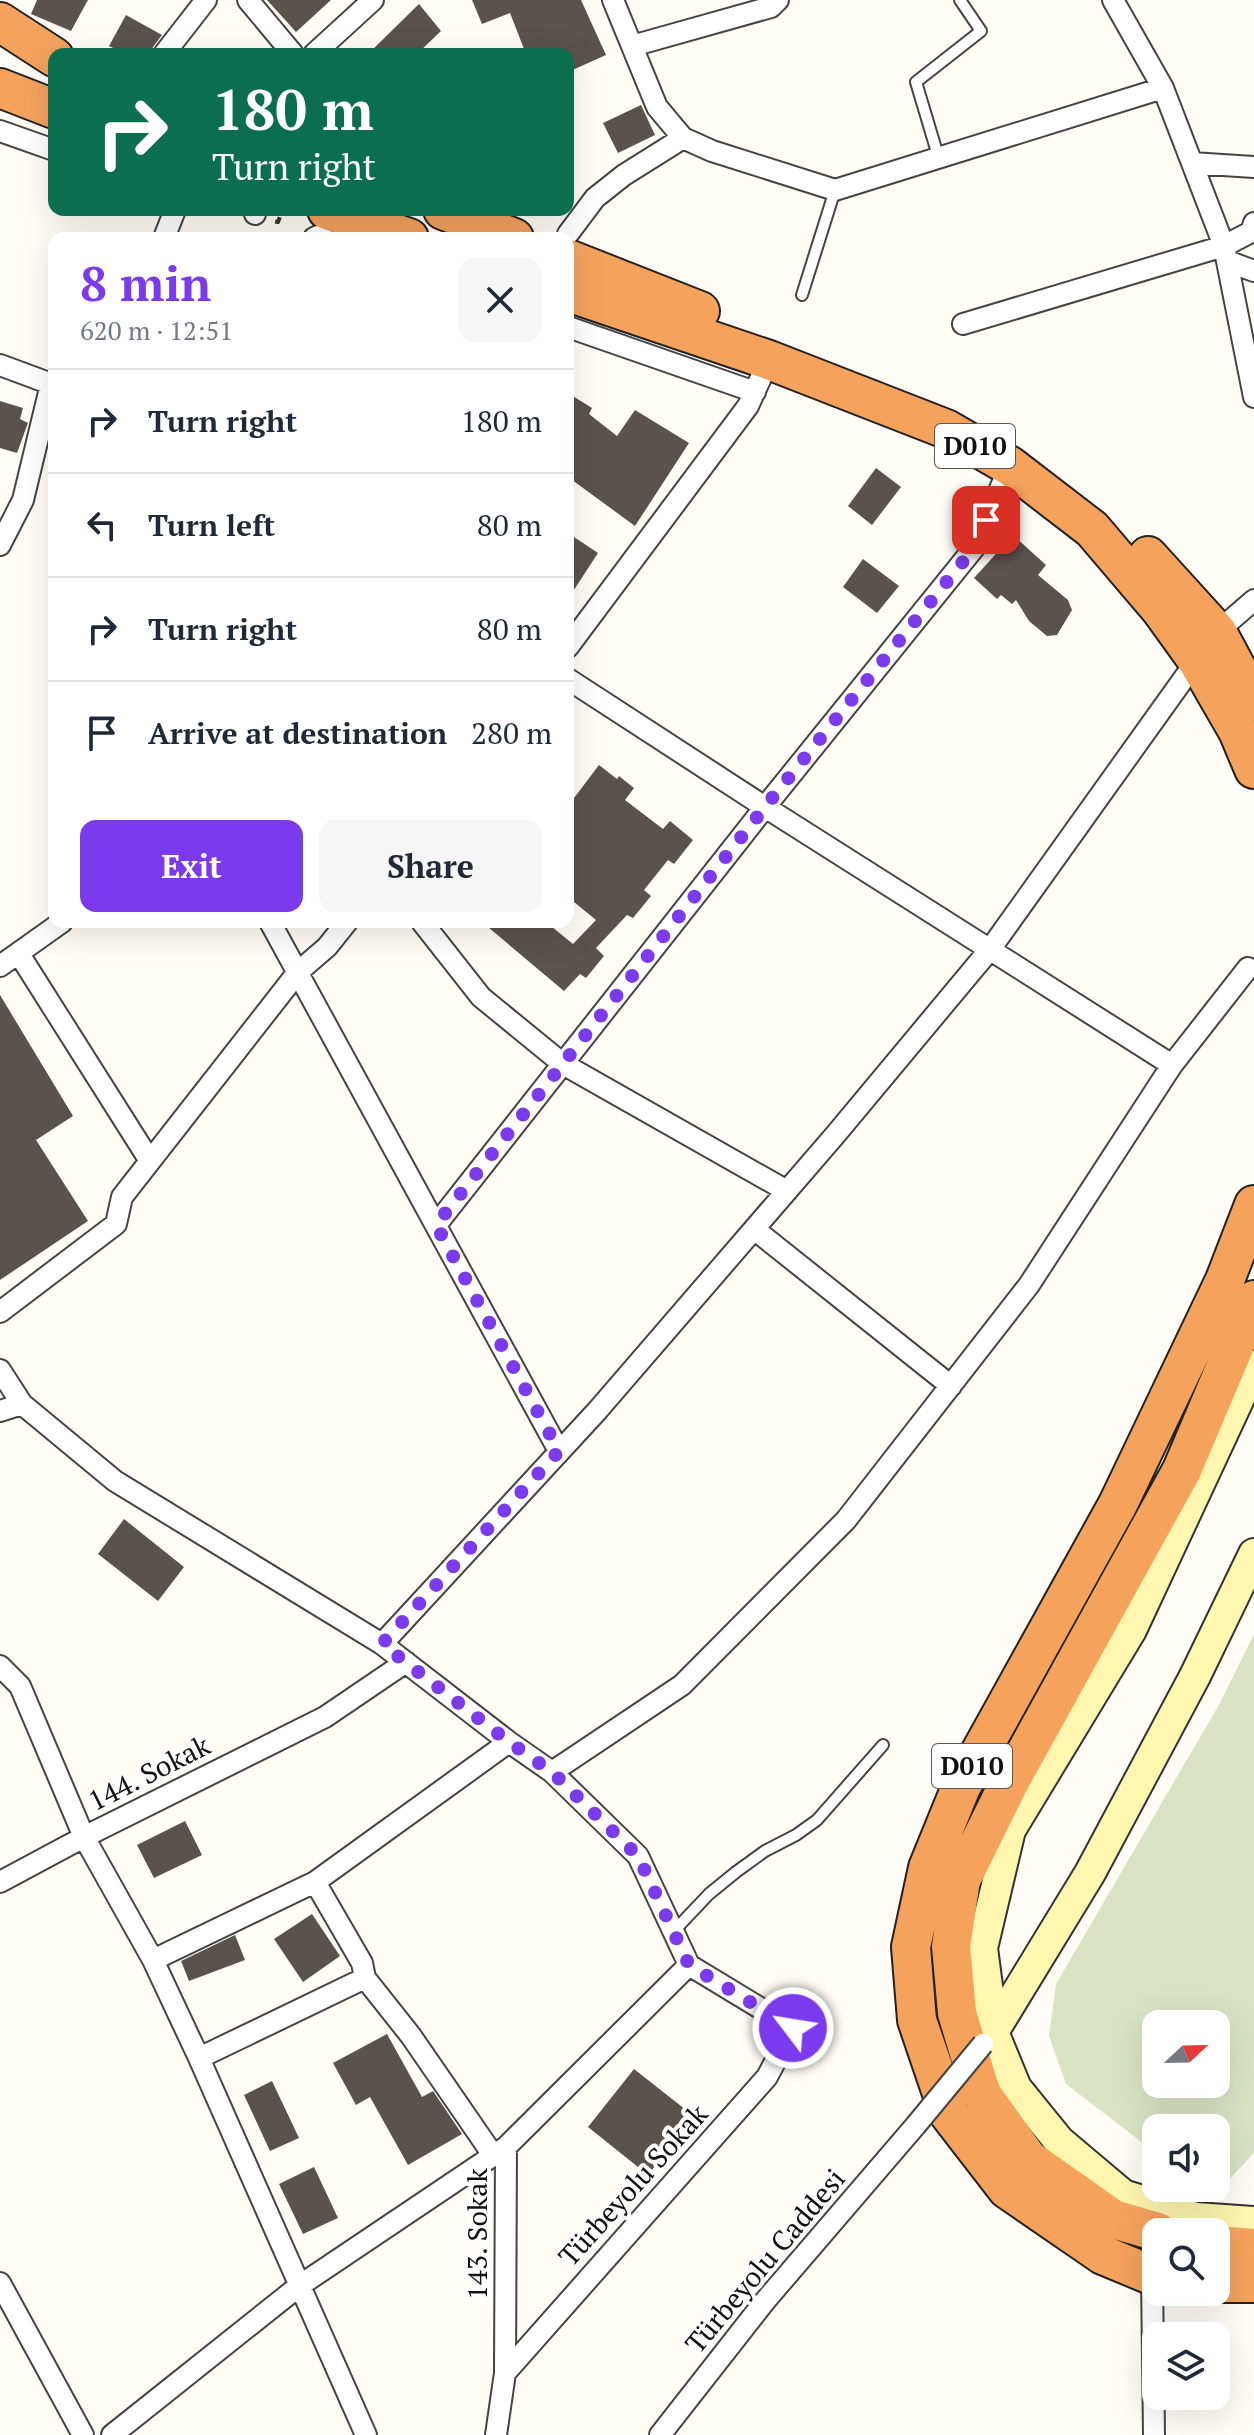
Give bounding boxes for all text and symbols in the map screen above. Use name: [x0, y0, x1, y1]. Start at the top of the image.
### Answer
text: 180 m: [212, 72, 374, 146]
icon: right: [80, 80, 184, 184]
text: Turn right: [212, 143, 376, 190]
text: 8 min: [80, 251, 211, 315]
button: close: [458, 258, 542, 342]
text: 620 m · 12:51: [80, 313, 233, 347]
icon: right: [80, 399, 124, 443]
text: Turn right: [148, 401, 297, 441]
text: 180 m: [461, 401, 542, 441]
road number: D010: [935, 424, 1015, 468]
pin: [952, 486, 1020, 554]
icon: arrive: [964, 498, 1008, 542]
icon: left: [80, 503, 124, 547]
text: Turn left: [148, 505, 275, 545]
text: 80 m: [477, 505, 542, 545]
icon: right: [80, 607, 124, 651]
text: Turn right: [148, 609, 297, 649]
text: 80 m: [477, 609, 542, 649]
icon: arrive: [80, 711, 124, 755]
text: Arrive at destination: [148, 713, 447, 753]
text: 280 m: [471, 713, 552, 753]
button: Exit: [80, 820, 303, 912]
button: Share: [319, 820, 542, 912]
street label: 144. Sokak: [82, 1726, 216, 1819]
road number: D010: [932, 1744, 1012, 1788]
position arrow: [751, 1986, 835, 2070]
north arrow: [1142, 2010, 1230, 2098]
map controls: [1142, 2010, 1230, 2410]
street label: Türbeyolu Sokak: [550, 2095, 716, 2274]
button: sound: [1142, 2114, 1230, 2202]
street label: Türbeyolu Caddesi: [676, 2161, 853, 2361]
street label: 143. Sokak: [458, 2168, 495, 2300]
button: search: [1142, 2218, 1230, 2306]
button: layers: [1142, 2322, 1230, 2410]

